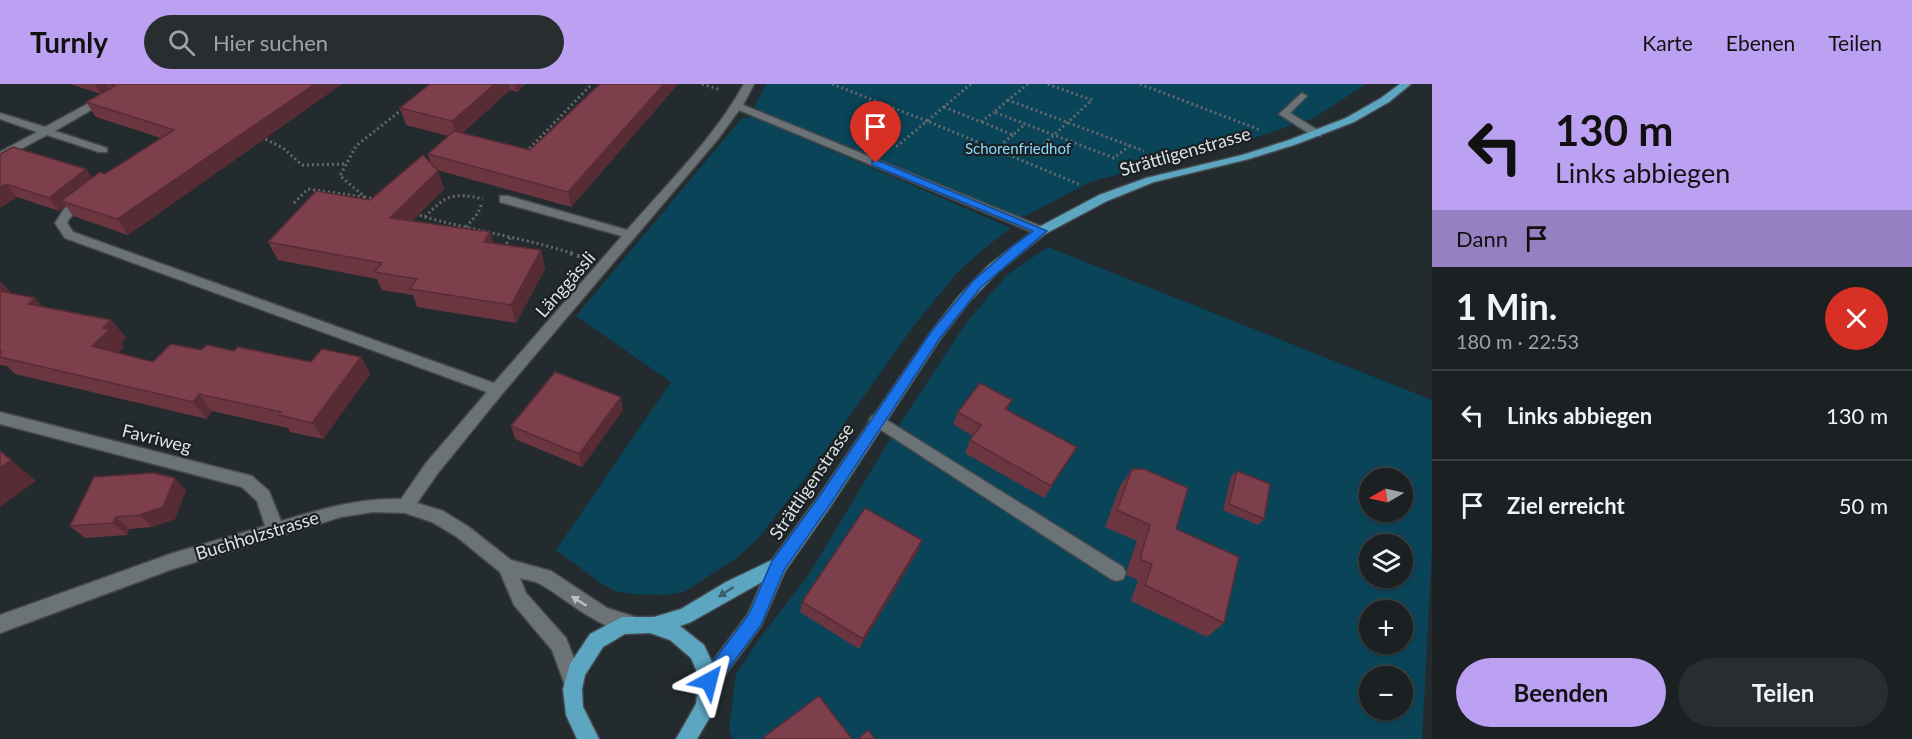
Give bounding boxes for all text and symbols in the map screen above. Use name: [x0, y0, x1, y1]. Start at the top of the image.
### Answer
search box: [144, 15, 564, 69]
text: Turnly: [30, 25, 108, 59]
icon: search: [165, 26, 198, 59]
text: Hier suchen: [213, 29, 328, 56]
text: Karte: [1642, 30, 1693, 55]
text: Ebenen: [1726, 30, 1795, 55]
text: Teilen: [1828, 30, 1882, 55]
pin: [850, 101, 901, 163]
text: 130 m: [1555, 105, 1673, 155]
icon: left: [1456, 108, 1534, 186]
icon: arrive: [859, 110, 892, 143]
street label: Strättligenstrasse: [1117, 122, 1253, 180]
park label: Schorenfriedhof: [965, 139, 1072, 157]
text: Links abbiegen: [1555, 156, 1730, 189]
icon: arrive: [1520, 222, 1553, 255]
text: Dann: [1456, 225, 1508, 252]
street label: Länggässli: [530, 247, 600, 321]
text: 1 Min.: [1456, 284, 1557, 328]
button: close: [1825, 287, 1888, 350]
text: 180 m · 22:53: [1456, 329, 1579, 353]
icon: left: [1456, 399, 1489, 432]
text: Links abbiegen: [1507, 402, 1652, 429]
text: 130 m: [1826, 402, 1888, 429]
street label: Favriweg: [120, 419, 194, 457]
street label: Strättligenstrasse: [764, 419, 858, 543]
north arrow: [1359, 468, 1413, 522]
map controls: [1359, 468, 1413, 720]
icon: arrive: [1456, 489, 1489, 522]
text: Ziel erreicht: [1507, 492, 1625, 519]
text: 50 m: [1839, 492, 1888, 519]
street label: Buchholzstrasse: [193, 506, 321, 564]
button: layers: [1359, 534, 1413, 588]
one-way arrow: [718, 587, 734, 598]
one-way arrow: [571, 595, 587, 606]
button: +: [1359, 600, 1413, 654]
position arrow: [677, 649, 741, 713]
button: Beenden: [1456, 658, 1666, 727]
button: Teilen: [1678, 658, 1888, 727]
button: −: [1359, 666, 1413, 720]

